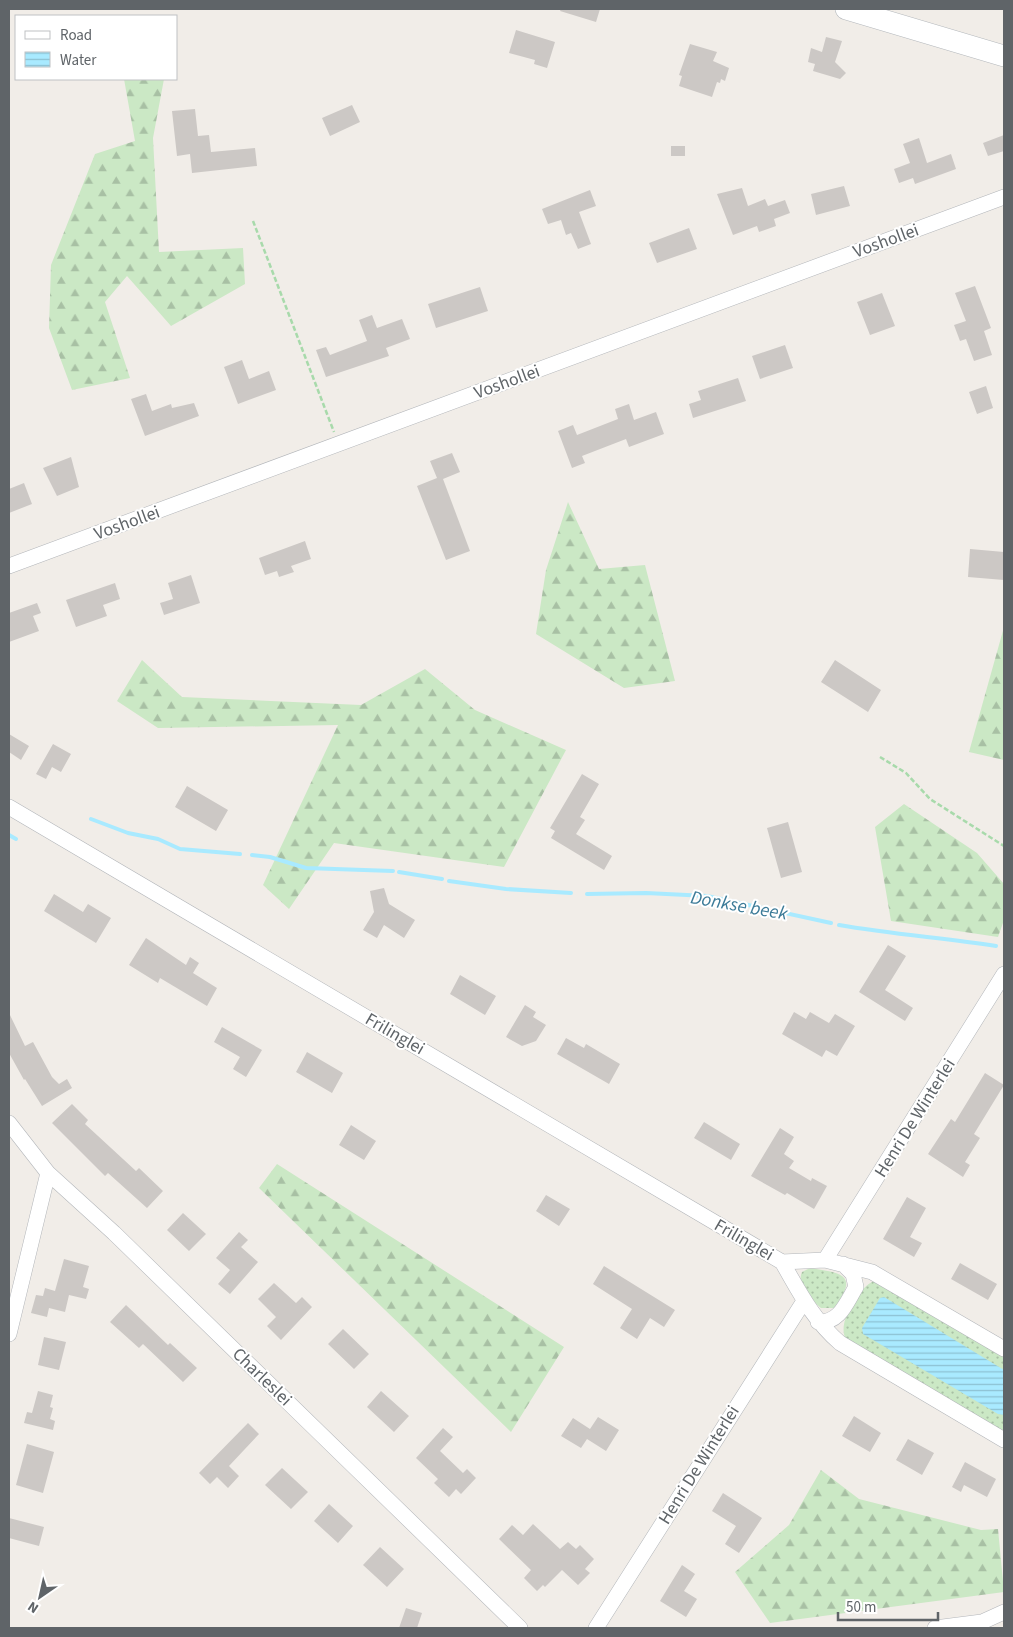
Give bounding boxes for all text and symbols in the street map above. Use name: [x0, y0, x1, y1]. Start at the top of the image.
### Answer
legend: [15, 15, 178, 80]
text: Road: [60, 25, 92, 46]
text: Water: [60, 50, 97, 71]
street label: Voshollei: [850, 218, 922, 264]
street label: Voshollei: [471, 359, 543, 405]
street label: Voshollei: [91, 500, 163, 546]
water label: Donkse beek: [688, 884, 791, 928]
street label: Frilinglei: [361, 1007, 429, 1061]
street label: Henri De Winterlei: [868, 1054, 962, 1182]
street label: Frilinglei: [710, 1213, 778, 1267]
street label: Charleslei: [227, 1342, 297, 1412]
street label: Henri De Winterlei: [652, 1401, 746, 1529]
north arrow: [15, 1572, 65, 1622]
scale bar: [838, 1590, 938, 1622]
text: N: [24, 1596, 43, 1618]
text: 50 m: [846, 1597, 876, 1618]

